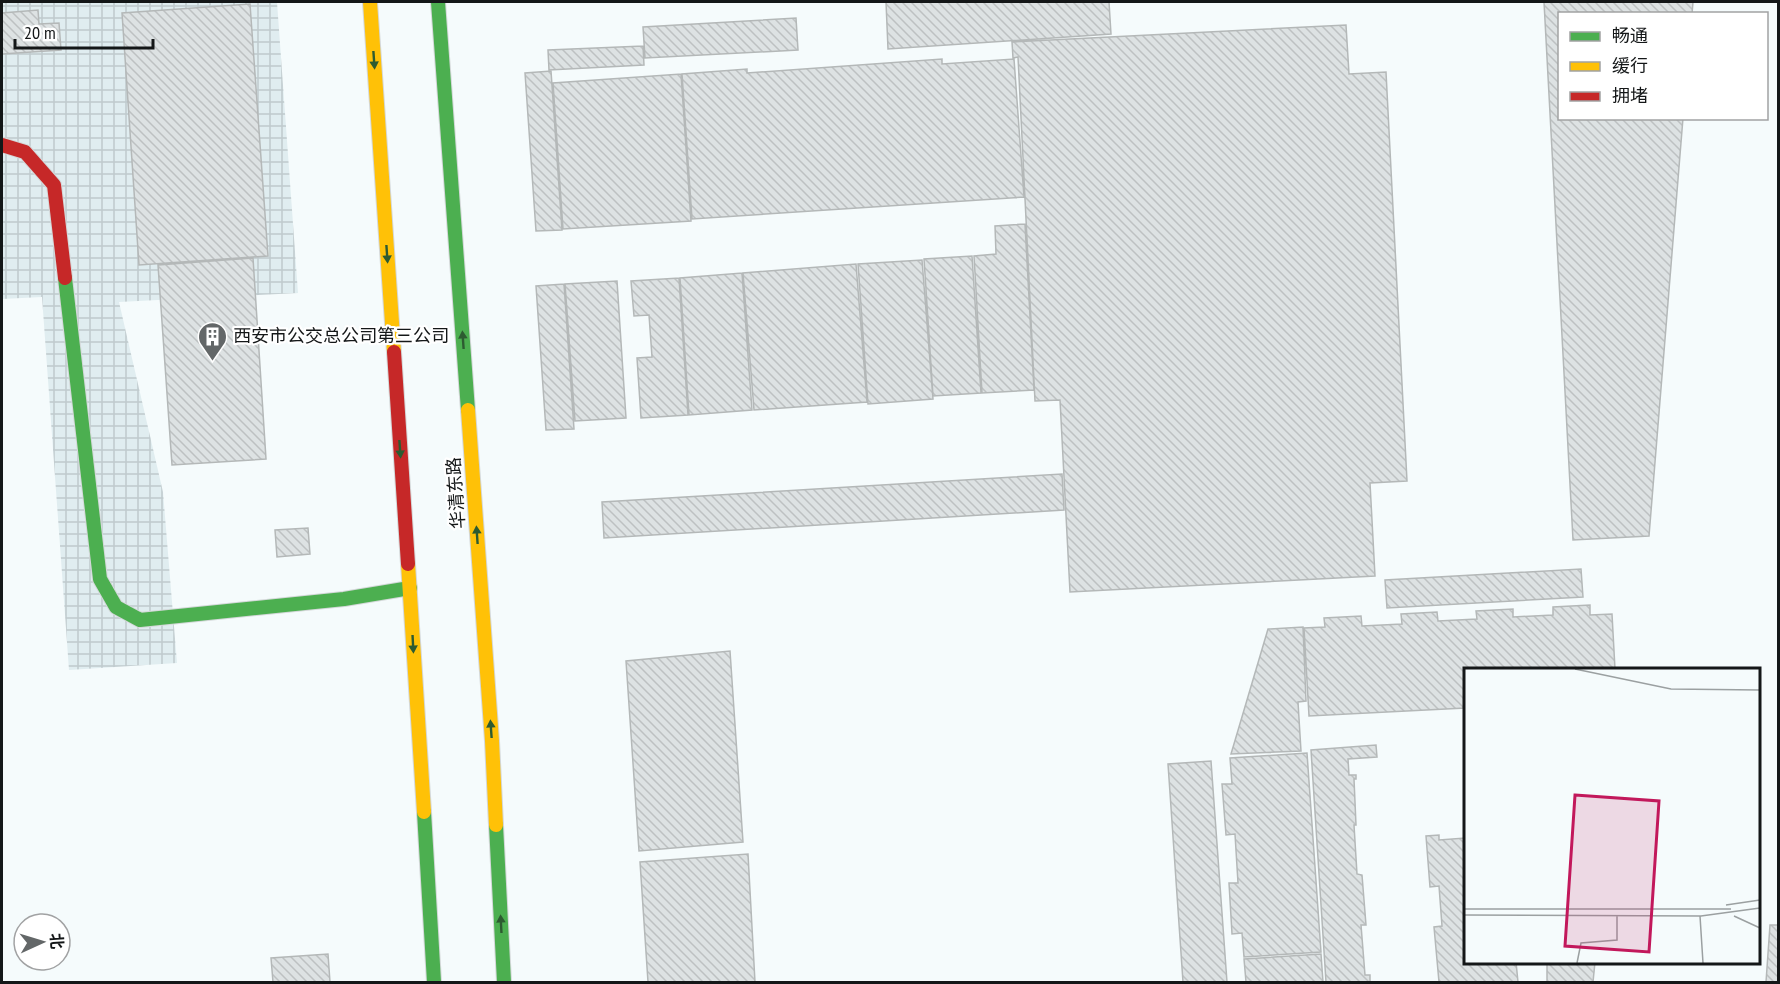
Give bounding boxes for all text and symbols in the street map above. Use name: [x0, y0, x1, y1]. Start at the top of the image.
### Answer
scale bar: [15, 12, 153, 50]
legend: [1558, 12, 1768, 120]
text: 20 m: [24, 21, 56, 44]
text: 畅通: [1612, 24, 1648, 47]
one-way arrow: [369, 50, 379, 69]
text: 缓行: [1612, 54, 1648, 77]
text: 拥堵: [1612, 84, 1648, 107]
one-way arrow: [383, 245, 392, 264]
building icon: 西安市公交总公司第三公司: [196, 320, 228, 362]
place label: 西安市公交总公司第三公司: [233, 324, 449, 347]
one-way arrow: [458, 331, 467, 350]
one-way arrow: [396, 439, 405, 458]
street label: 华清东路: [442, 456, 469, 530]
one-way arrow: [472, 525, 482, 544]
one-way arrow: [409, 634, 418, 653]
inset map: [1464, 668, 1759, 963]
one-way arrow: [486, 720, 496, 739]
north arrow: [12, 912, 72, 972]
one-way arrow: [497, 915, 506, 934]
text: 北: [46, 932, 67, 950]

